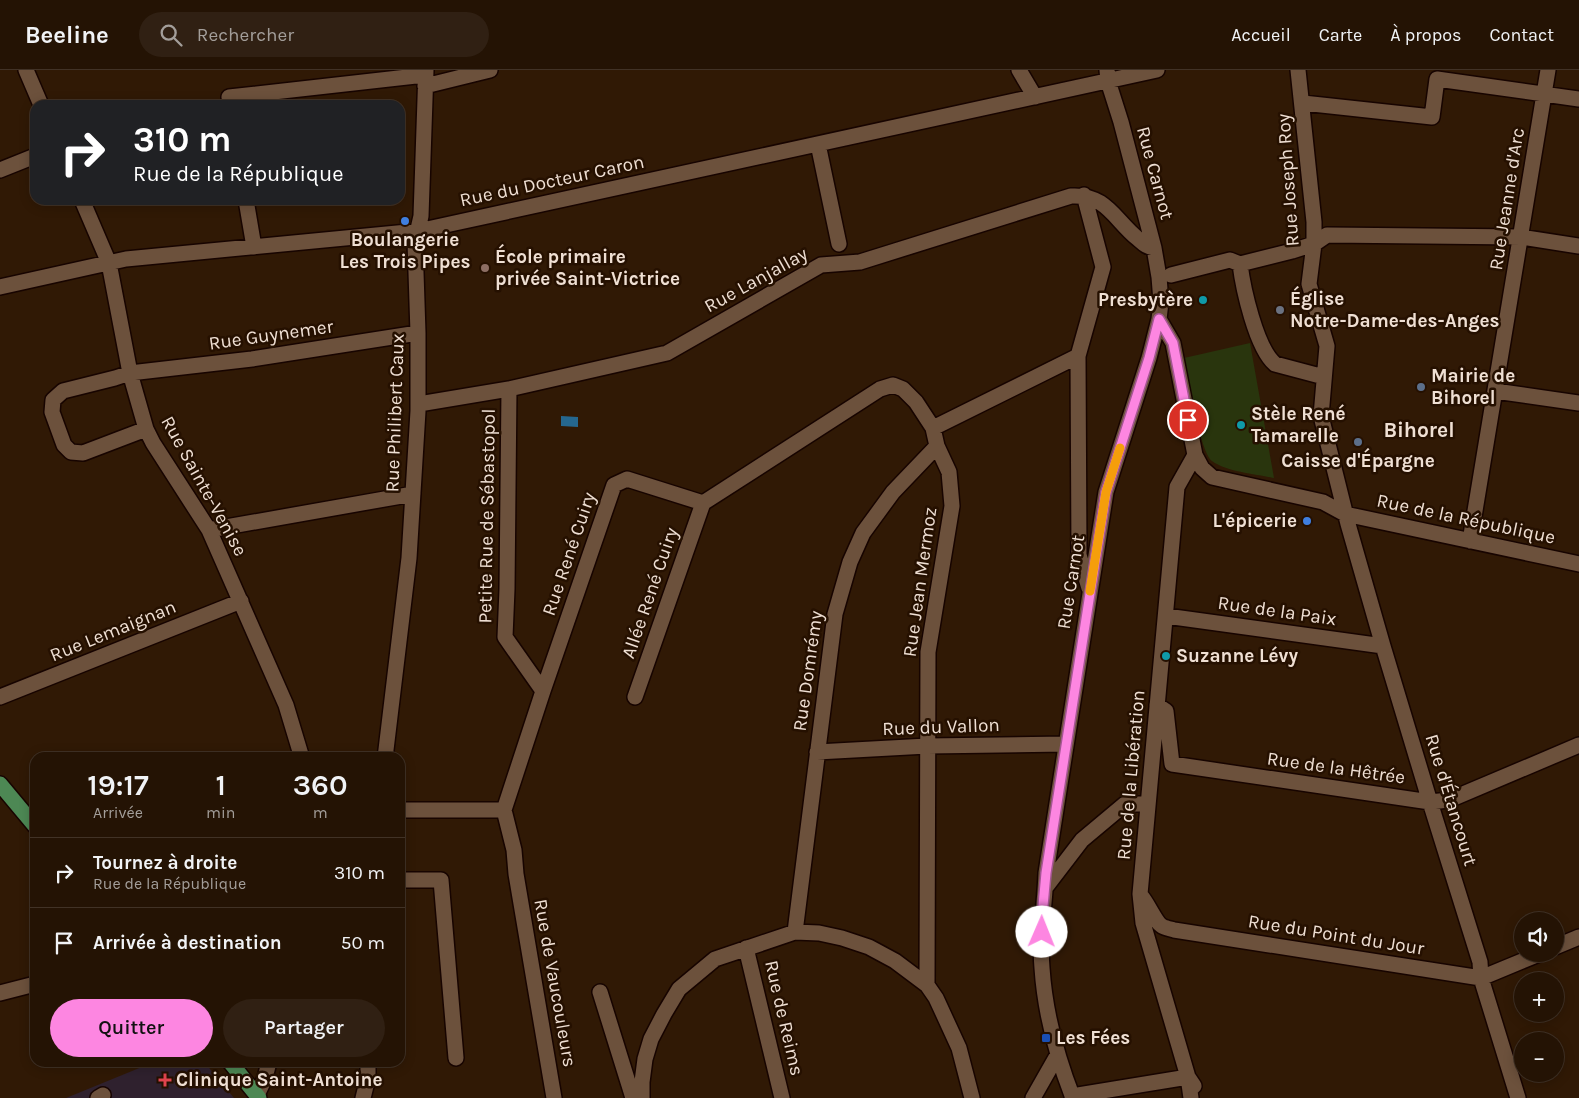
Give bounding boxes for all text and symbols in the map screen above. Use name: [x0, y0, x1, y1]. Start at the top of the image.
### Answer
search box: [139, 12, 489, 57]
text: Beeline: [25, 21, 109, 49]
icon: search: [157, 21, 185, 49]
text: Rechercher: [197, 24, 294, 46]
text: Accueil: [1231, 24, 1291, 46]
text: Carte: [1319, 24, 1362, 46]
text: À propos: [1390, 24, 1462, 46]
text: Contact: [1490, 24, 1554, 46]
street label: Rue Joseph Roy: [1272, 113, 1304, 247]
text: 310 m: [133, 119, 231, 160]
icon: right: [50, 120, 115, 185]
street label: Rue Carnot: [1132, 124, 1178, 222]
street label: Rue Jeanne d'Arc: [1485, 126, 1529, 272]
street label: Rue du Docteur Caron: [458, 151, 646, 211]
text: Rue de la République: [133, 161, 344, 187]
marker: Boulangerie Les Trois Pipes: [399, 215, 411, 227]
place label: Boulangerie Les Trois Pipes: [340, 229, 471, 273]
place label: École primaire privée Saint-Victrice: [495, 243, 680, 290]
street label: Rue Lanjallay: [701, 243, 812, 317]
marker: École primaire privée Saint-Victrice: [479, 262, 491, 274]
place label: Église Notre-Dame-des-Anges: [1290, 285, 1500, 332]
place label: Presbytère: [1098, 289, 1193, 311]
marker: Presbytère: [1197, 294, 1209, 306]
marker: Église Notre-Dame-des-Anges: [1274, 304, 1286, 316]
street label: Rue Guynemer: [207, 315, 335, 355]
street label: Rue Philibert Caux: [381, 333, 409, 493]
place label: Mairie de Bihorel: [1431, 365, 1515, 409]
marker: Mairie de Bihorel: [1415, 381, 1427, 393]
pin: [1167, 399, 1209, 441]
place label: Stèle René Tamarelle: [1251, 403, 1346, 447]
icon: arrive: [1174, 406, 1202, 434]
street label: Petite Rue de Sébastopol: [474, 408, 500, 624]
street label: Rue Sainte-Venise: [156, 412, 252, 560]
district label: Bihorel: [1383, 418, 1455, 442]
marker: Stèle René Tamarelle: [1235, 419, 1247, 431]
marker: Caisse d'Épargne: [1352, 436, 1364, 448]
place label: Caisse d'Épargne: [1281, 447, 1435, 472]
street label: Rue René Cuiry: [538, 489, 600, 619]
street label: Rue de la République: [1375, 489, 1557, 549]
street label: Rue Jean Mermoz: [899, 506, 941, 658]
place label: L'épicerie: [1212, 510, 1297, 532]
marker: L'épicerie: [1301, 515, 1313, 527]
street label: Allée René Cuiry: [617, 524, 683, 661]
street label: Rue Carnot: [1053, 533, 1089, 631]
street label: Rue de la Paix: [1216, 592, 1338, 630]
street label: Rue Lemaignan: [47, 596, 179, 666]
street label: Rue Domrémy: [789, 609, 827, 733]
place label: Suzanne Lévy: [1176, 645, 1298, 667]
marker: Suzanne Lévy: [1160, 650, 1172, 662]
street label: Rue de la Libération: [1113, 689, 1149, 861]
street label: Rue du Vallon: [882, 714, 1000, 740]
street label: Rue d'Étancourt: [1420, 731, 1482, 869]
street label: Rue de la Hêtrée: [1266, 747, 1406, 789]
text: 19:17: [87, 767, 149, 803]
text: 1: [215, 767, 226, 803]
text: 360: [293, 767, 348, 803]
text: Arrivée: [93, 803, 143, 822]
text: min: [206, 803, 235, 822]
text: m: [313, 803, 328, 822]
text: Tournez à droite: [93, 852, 237, 874]
icon: right: [50, 859, 78, 887]
text: 310 m: [334, 862, 385, 884]
text: Rue de la République: [93, 874, 246, 893]
street label: Rue de Vaucouleurs: [529, 897, 581, 1069]
position arrow: [1015, 905, 1067, 957]
street label: Rue du Point du Jour: [1246, 910, 1426, 960]
map controls: [1514, 912, 1564, 1082]
button: sound: [1514, 912, 1564, 962]
icon: arrive: [50, 929, 78, 957]
text: Arrivée à destination: [93, 932, 282, 954]
text: 50 m: [341, 932, 385, 954]
street label: Rue de Reims: [760, 958, 808, 1078]
button: +: [1514, 972, 1564, 1022]
button: Quitter: [50, 999, 213, 1057]
button: Partager: [223, 999, 385, 1057]
place label: Les Fées: [1056, 1027, 1130, 1049]
marker: Les Fées: [1040, 1032, 1052, 1044]
button: −: [1514, 1032, 1564, 1082]
place label: Clinique Saint-Antoine: [176, 1069, 383, 1091]
marker: Clinique Saint-Antoine: [158, 1073, 172, 1087]

